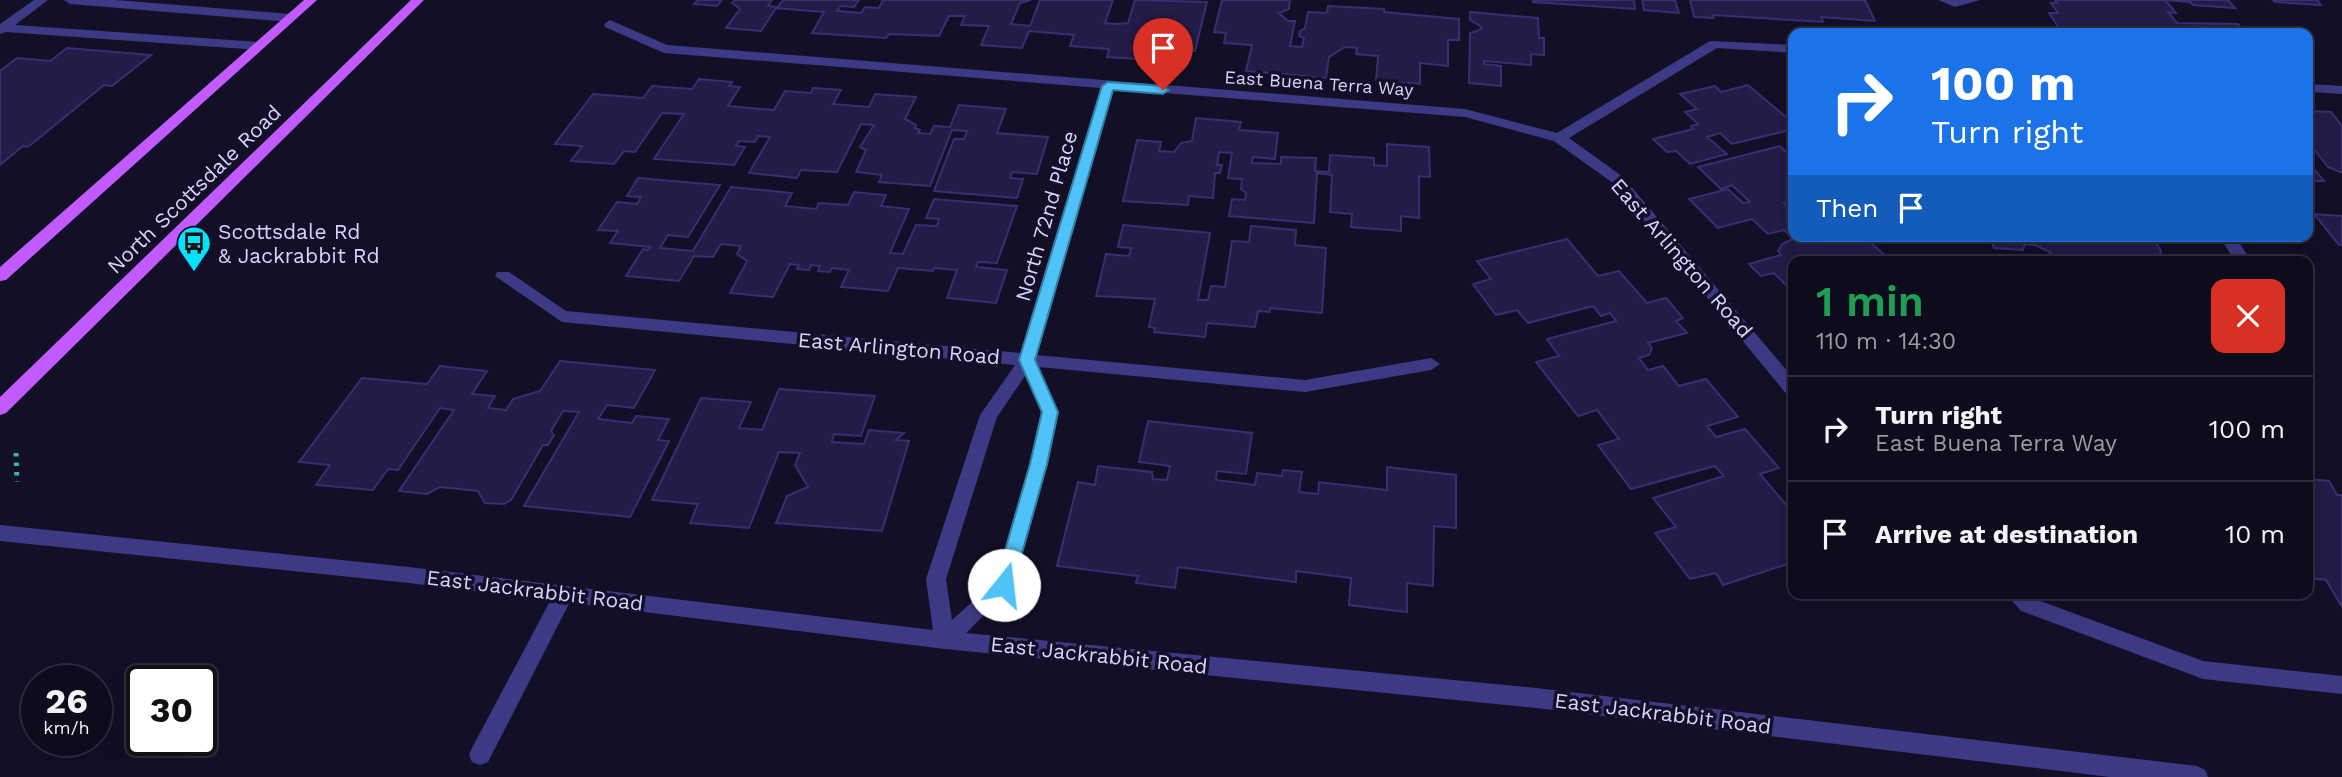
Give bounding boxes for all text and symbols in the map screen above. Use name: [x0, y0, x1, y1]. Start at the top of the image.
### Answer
pin: [1133, 18, 1193, 90]
icon: arrive: [1144, 29, 1182, 67]
text: 100 m: [1931, 54, 2075, 112]
icon: right: [1816, 56, 1907, 147]
street label: East Buena Terra Way: [1224, 66, 1415, 100]
street label: North Scottsdale Road: [102, 100, 286, 278]
text: Turn right: [1931, 113, 2083, 151]
street label: North 72nd Place: [1010, 128, 1082, 304]
street label: East Arlington Road: [1606, 173, 1758, 343]
icon: arrive: [1892, 189, 1930, 227]
text: Then: [1816, 193, 1878, 223]
place label: Scottsdale Rd & Jackrabbit Rd: [218, 219, 380, 268]
bus stop icon: Scottsdale Rd & Jackrabbit Rd: [175, 224, 213, 273]
text: 1 min: [1816, 277, 1924, 326]
button: close: [2211, 279, 2285, 353]
street label: East Arlington Road: [797, 327, 1001, 369]
text: 110 m · 14:30: [1816, 328, 1956, 355]
text: Turn right: [1875, 400, 2002, 430]
icon: right: [1816, 410, 1854, 448]
text: 100 m: [2209, 414, 2285, 444]
text: East Buena Terra Way: [1875, 430, 2117, 457]
icon: arrive: [1816, 515, 1854, 553]
text: Arrive at destination: [1875, 519, 2138, 549]
text: 10 m: [2225, 519, 2285, 549]
position arrow: [967, 548, 1041, 622]
street label: East Jackrabbit Road: [425, 564, 645, 616]
street label: East Jackrabbit Road: [989, 631, 1209, 679]
speed limit sign: 30: [126, 665, 217, 756]
text: 26: [45, 680, 88, 722]
street label: East Jackrabbit Road: [1553, 687, 1773, 739]
text: km/h: [43, 717, 90, 738]

